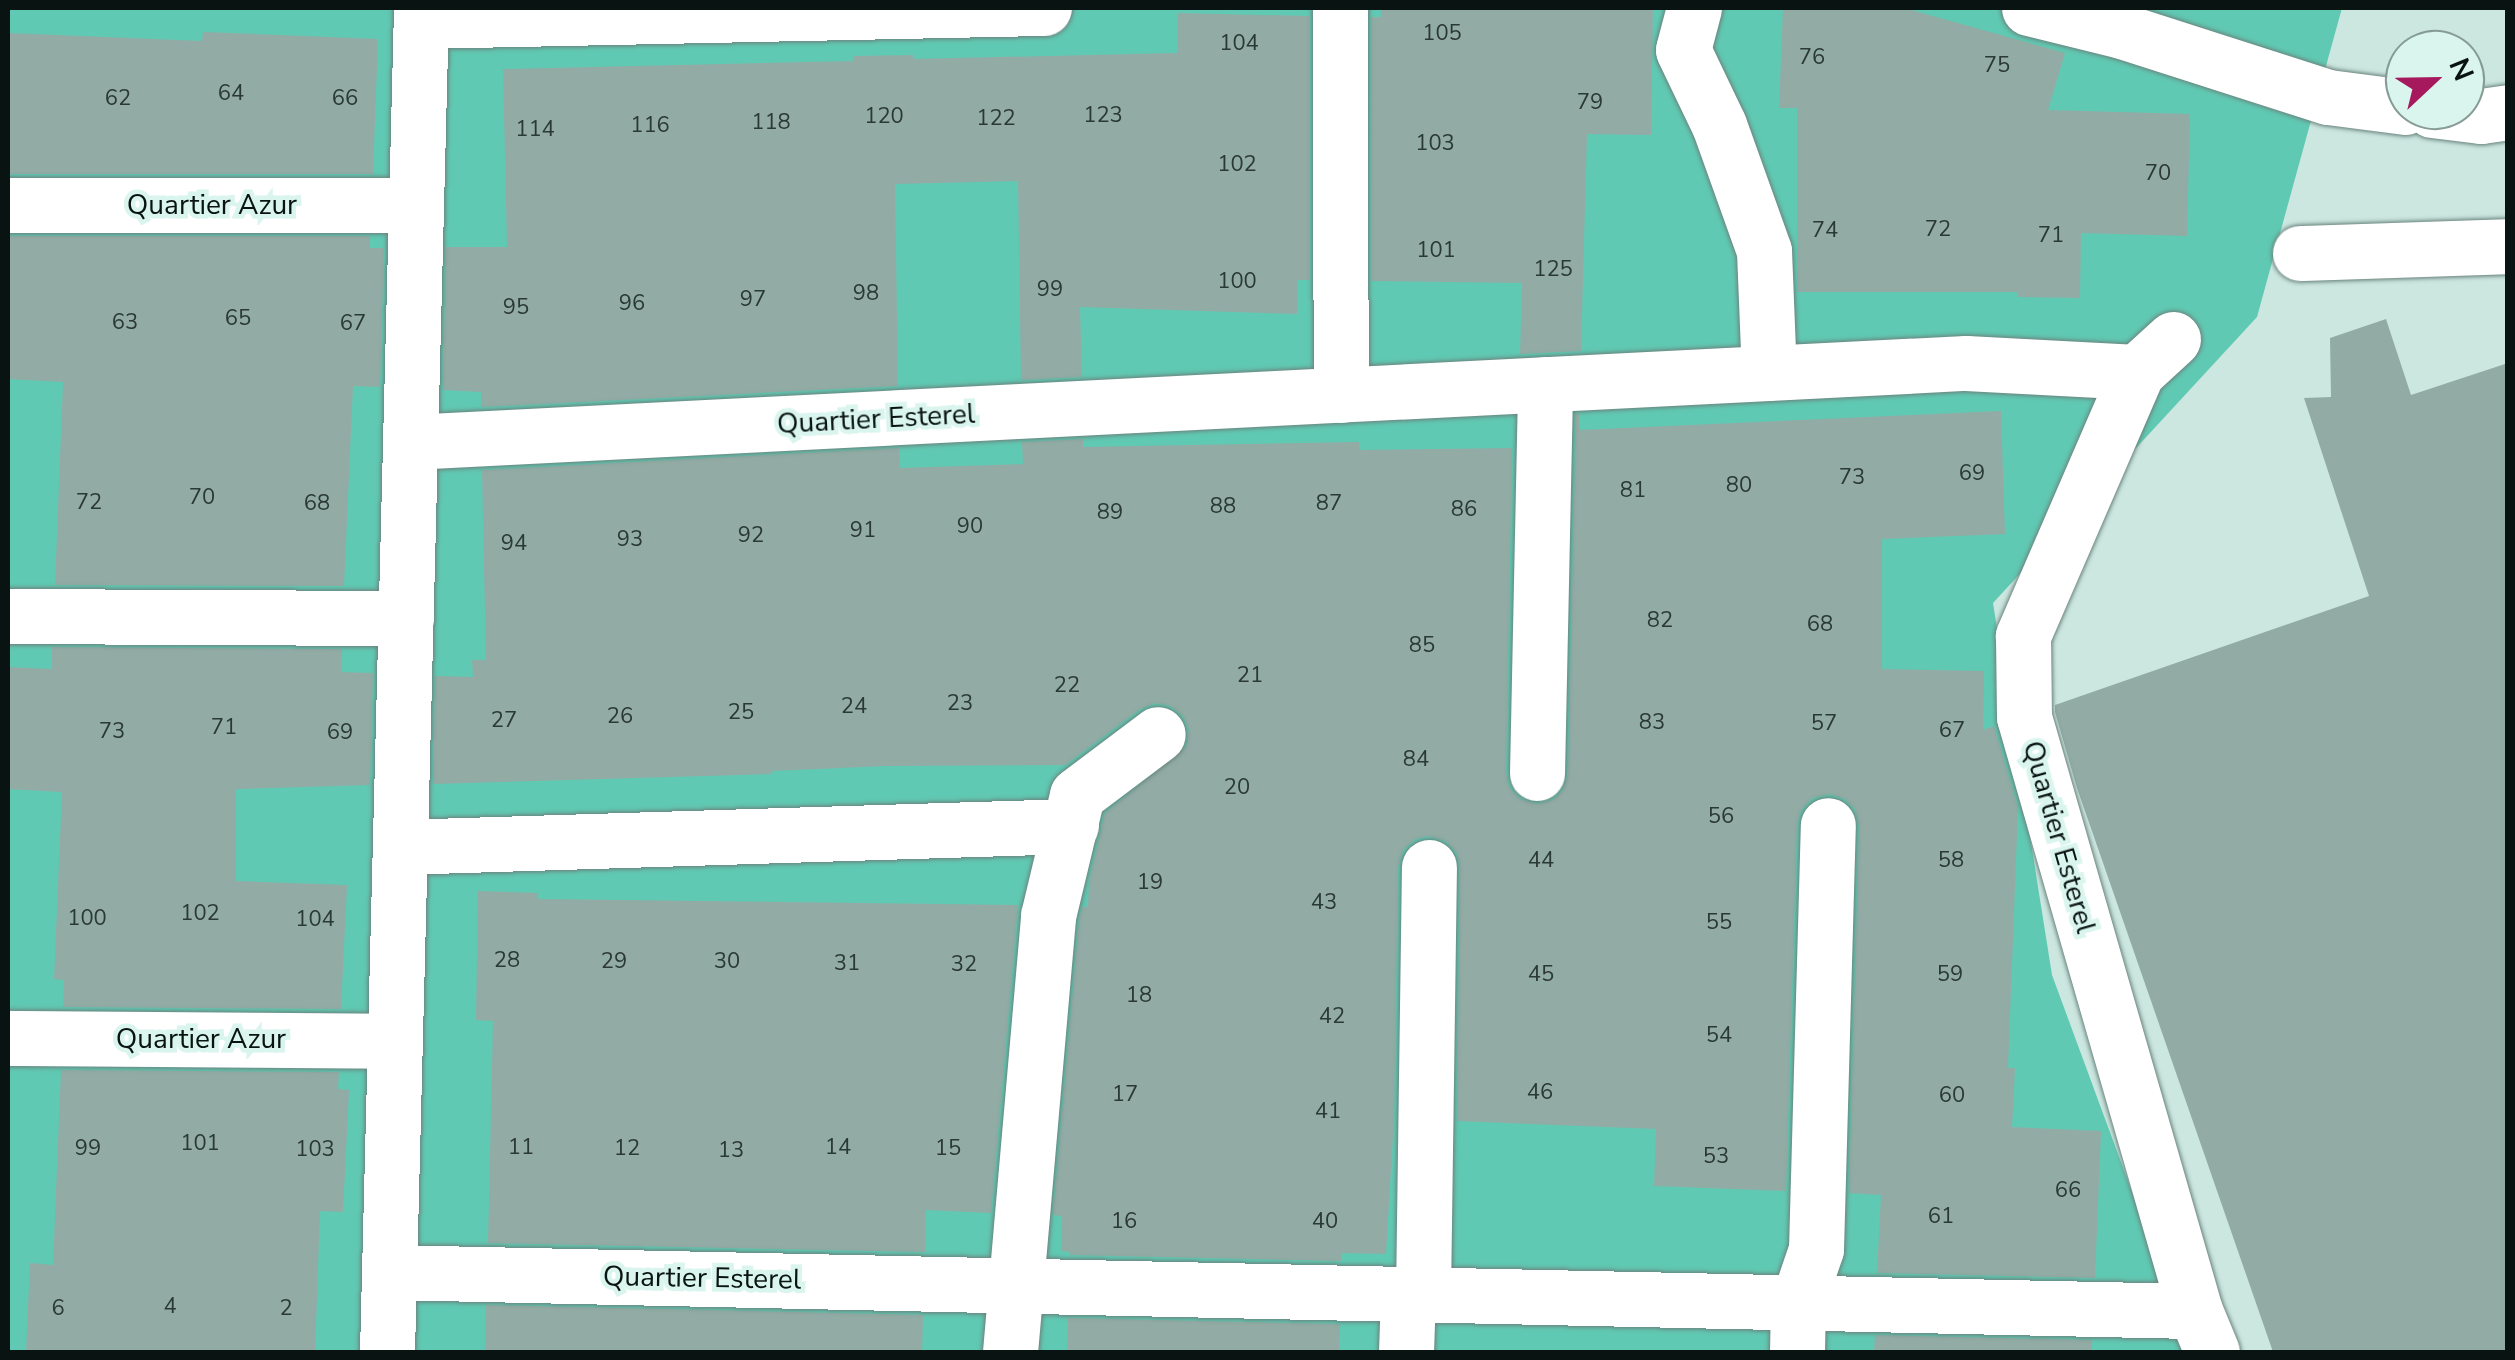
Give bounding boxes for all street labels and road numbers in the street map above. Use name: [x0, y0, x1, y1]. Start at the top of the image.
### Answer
street label: Quartier Azur: [127, 188, 297, 222]
street label: Quartier Esterel: [776, 397, 976, 441]
street label: Quartier Esterel: [2016, 737, 2102, 937]
street label: Quartier Azur: [116, 1022, 286, 1056]
street label: Quartier Esterel: [603, 1259, 801, 1297]

